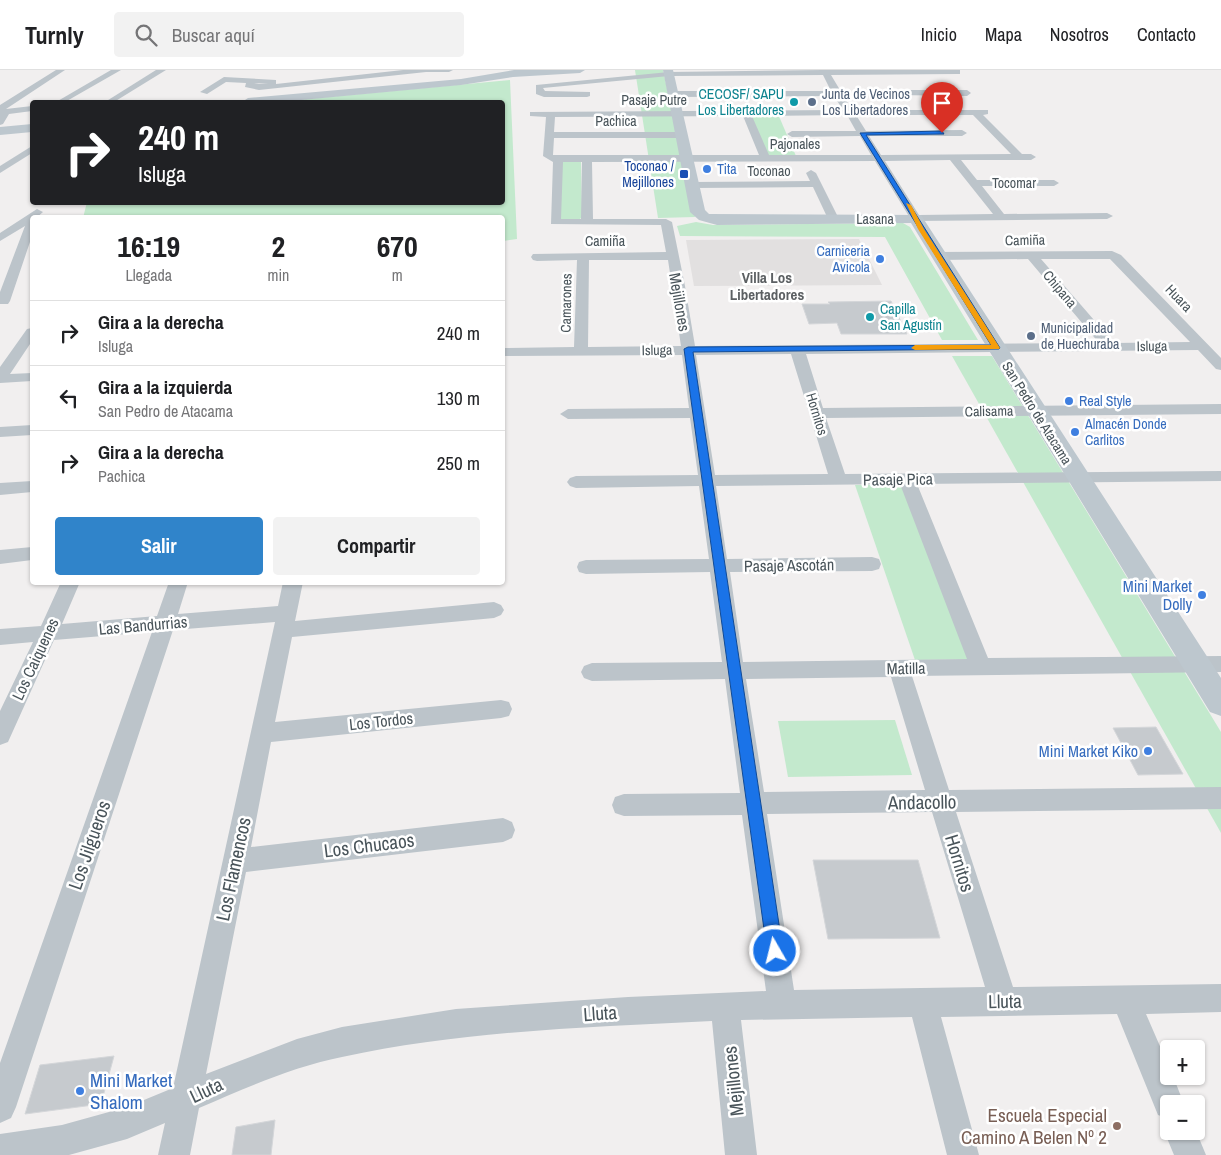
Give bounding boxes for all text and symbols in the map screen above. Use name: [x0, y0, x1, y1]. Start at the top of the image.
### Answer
search box: [114, 12, 464, 57]
text: Turnly: [25, 19, 84, 51]
icon: search: [132, 21, 160, 49]
text: Buscar aquí: [172, 22, 255, 48]
text: Inicio: [921, 22, 957, 47]
text: Mapa: [985, 22, 1022, 47]
text: Nosotros: [1050, 22, 1109, 47]
text: Contacto: [1137, 22, 1196, 47]
pin: [921, 82, 963, 133]
place label: CECOSF/ SAPU Los Libertadores: [698, 85, 784, 119]
place label: Junta de Vecinos Los Libertadores: [822, 85, 910, 119]
icon: arrive: [928, 89, 956, 117]
street label: Pasaje Putre: [621, 91, 687, 109]
marker: CECOSF/ SAPU Los Libertadores: [788, 96, 800, 108]
marker: Junta de Vecinos Los Libertadores: [806, 96, 818, 108]
street label: Pachica: [595, 112, 637, 130]
text: 240 m: [138, 114, 219, 161]
icon: right: [55, 120, 120, 185]
street label: Pajonales: [770, 135, 820, 153]
place label: Toconao / Mejillones: [622, 157, 675, 191]
text: Isluga: [138, 159, 186, 189]
place label: Tita: [717, 160, 737, 178]
street label: Toconao: [747, 162, 791, 180]
marker: Tita: [701, 163, 713, 175]
marker: Toconao / Mejillones: [678, 168, 690, 180]
street label: Tocomar: [992, 174, 1036, 192]
street label: Lasana: [856, 210, 894, 228]
text: 16:19: [117, 226, 180, 266]
text: 2: [272, 226, 285, 266]
text: 670: [377, 226, 418, 266]
street label: Camiña: [1005, 231, 1046, 249]
street label: Camiña: [585, 232, 626, 250]
place label: Carniceria Avicola: [816, 242, 871, 276]
marker: Carniceria Avicola: [874, 253, 886, 265]
text: Llegada: [125, 264, 172, 286]
text: min: [267, 264, 289, 286]
text: m: [392, 264, 403, 286]
district label: Villa Los Libertadores: [730, 267, 804, 305]
street label: Chipana: [1039, 267, 1081, 312]
street label: Mejillones: [664, 271, 696, 333]
street label: Camarones: [556, 273, 576, 333]
street label: Huara: [1162, 281, 1197, 316]
place label: Capilla San Agustín: [880, 300, 942, 334]
text: Gira a la derecha: [98, 309, 224, 335]
marker: Capilla San Agustín: [864, 311, 876, 323]
icon: right: [55, 319, 83, 347]
place label: Municipalidad de Huechuraba: [1041, 319, 1120, 353]
text: 240 m: [437, 320, 480, 346]
marker: Municipalidad de Huechuraba: [1025, 330, 1037, 342]
text: Isluga: [98, 335, 133, 357]
street label: Isluga: [1137, 337, 1168, 355]
street label: Isluga: [642, 341, 673, 359]
street label: San Pedro de Atacama: [998, 358, 1076, 468]
text: Gira a la izquierda: [98, 374, 232, 400]
icon: left: [55, 384, 83, 412]
text: 130 m: [437, 385, 480, 411]
street label: Hornitos: [802, 391, 832, 438]
place label: Real Style: [1079, 392, 1131, 410]
marker: Real Style: [1063, 395, 1075, 407]
text: San Pedro de Atacama: [98, 400, 233, 422]
street label: Calisama: [965, 402, 1014, 420]
place label: Almacén Donde Carlitos: [1084, 415, 1167, 449]
marker: Almacén Donde Carlitos: [1069, 426, 1081, 438]
text: Gira a la derecha: [98, 439, 224, 465]
icon: right: [55, 449, 83, 477]
text: 250 m: [437, 450, 480, 476]
text: Pachica: [98, 465, 145, 487]
street label: Pasaje Pica: [863, 467, 934, 491]
button: Salir: [55, 517, 263, 575]
button: Compartir: [273, 517, 480, 575]
street label: Pasaje Ascotán: [744, 553, 834, 577]
place label: Mini Market Dolly: [1123, 575, 1192, 615]
marker: Mini Market Dolly: [1196, 589, 1208, 601]
street label: Las Bandurrias: [98, 610, 188, 640]
street label: Los Caiquenes: [6, 614, 64, 704]
street label: Matilla: [886, 657, 926, 679]
street label: Los Tordos: [348, 707, 414, 735]
place label: Mini Market Kiko: [1039, 740, 1138, 762]
marker: Mini Market Kiko: [1142, 745, 1154, 757]
street label: Andacollo: [887, 788, 956, 816]
street label: Los Jilgueros: [62, 797, 116, 893]
street label: Los Flamencos: [209, 814, 257, 923]
street label: Los Chucaos: [322, 827, 416, 863]
street label: Hornitos: [939, 831, 981, 895]
position arrow: [748, 924, 800, 976]
street label: Lluta: [988, 988, 1022, 1014]
street label: Lluta: [582, 999, 618, 1027]
map controls: [1160, 1040, 1205, 1140]
button: +: [1160, 1040, 1205, 1085]
street label: Mejillones: [716, 1045, 750, 1117]
place label: Mini Market Shalom: [90, 1067, 173, 1115]
street label: Lluta: [185, 1071, 227, 1109]
marker: Mini Market Shalom: [74, 1085, 86, 1097]
button: −: [1160, 1095, 1205, 1140]
place label: Escuela Especial Camino A Belen Nº 2: [961, 1102, 1107, 1150]
marker: Escuela Especial Camino A Belen Nº 2: [1111, 1120, 1123, 1132]

